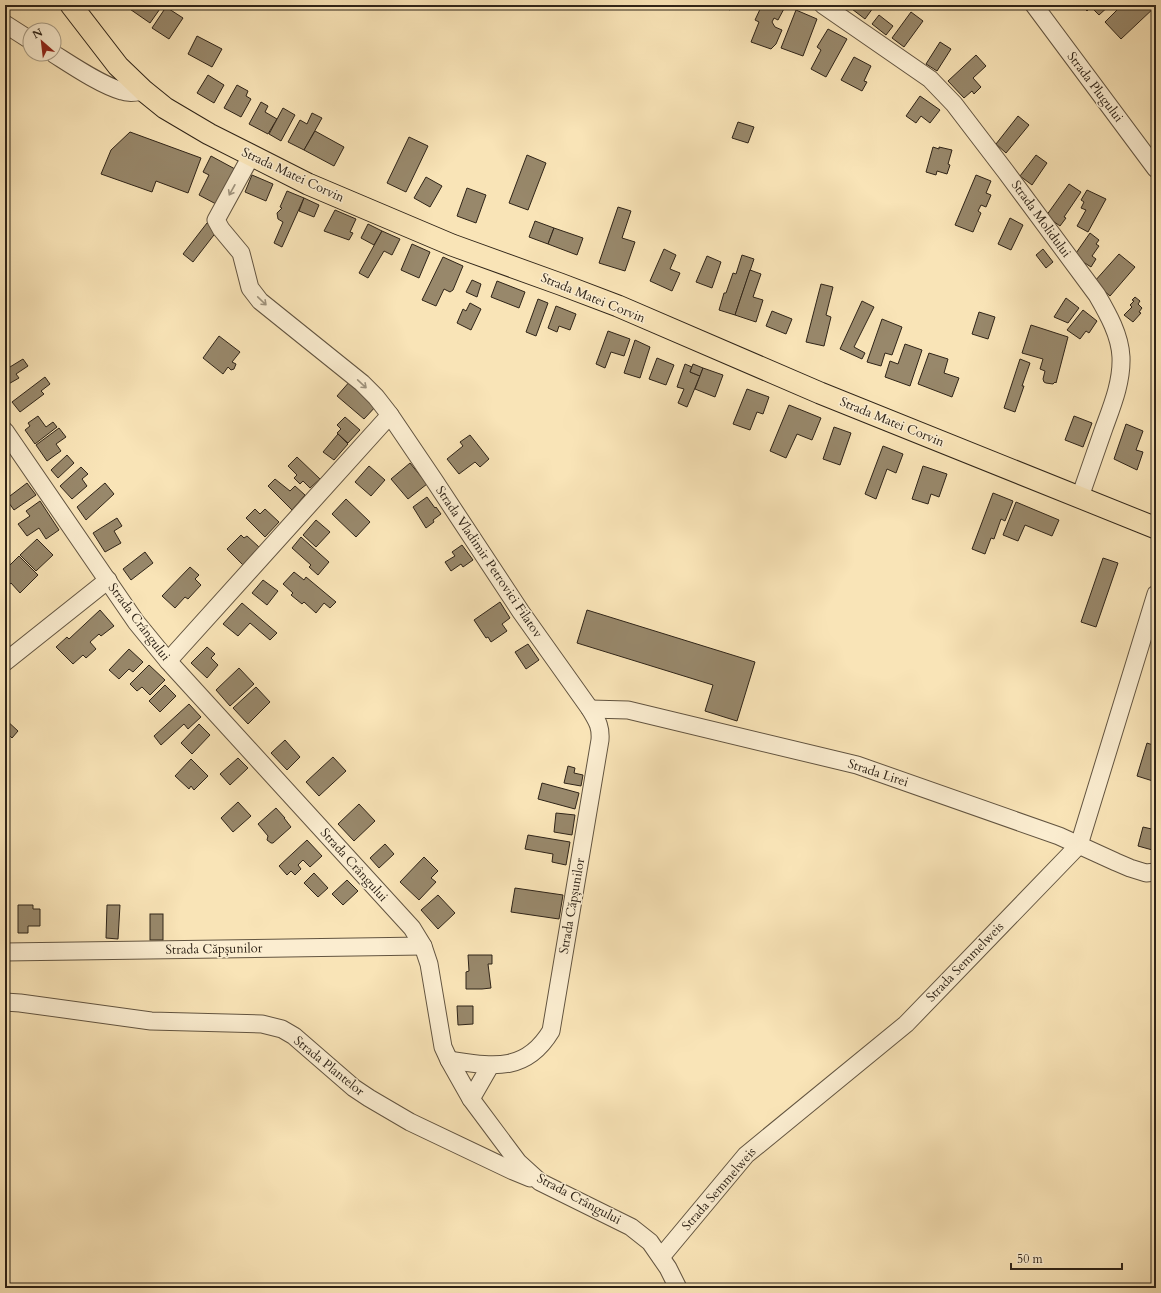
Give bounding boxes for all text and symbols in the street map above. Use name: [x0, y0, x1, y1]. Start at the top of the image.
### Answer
north arrow: [22, 22, 62, 62]
text: N: [30, 25, 46, 42]
street label: Strada Plugului: [1063, 48, 1128, 126]
street label: Strada Matei Corvin: [239, 143, 348, 207]
street label: Strada Molidului: [1007, 177, 1075, 262]
one-way arrow: [228, 184, 236, 196]
street label: Strada Matei Corvin: [538, 269, 649, 327]
one-way arrow: [257, 297, 267, 306]
one-way arrow: [357, 379, 367, 388]
street label: Strada Matei Corvin: [837, 393, 948, 451]
street label: Strada Vladimir Petrovici Filatov: [431, 483, 547, 642]
street label: Strada Crângului: [104, 579, 174, 665]
street label: Strada Lirei: [845, 755, 911, 791]
street label: Strada Crângului: [316, 824, 392, 906]
street label: Strada Căpșunilor: [555, 856, 589, 955]
street label: Strada Semmelweis: [922, 918, 1008, 1006]
street label: Strada Căpșunilor: [165, 939, 263, 959]
street label: Strada Plantelor: [290, 1032, 368, 1100]
street label: Strada Semmelweis: [678, 1143, 760, 1235]
street label: Strada Crângului: [534, 1169, 625, 1229]
scale bar: [1011, 1245, 1122, 1271]
text: 50 m: [1017, 1251, 1044, 1267]

